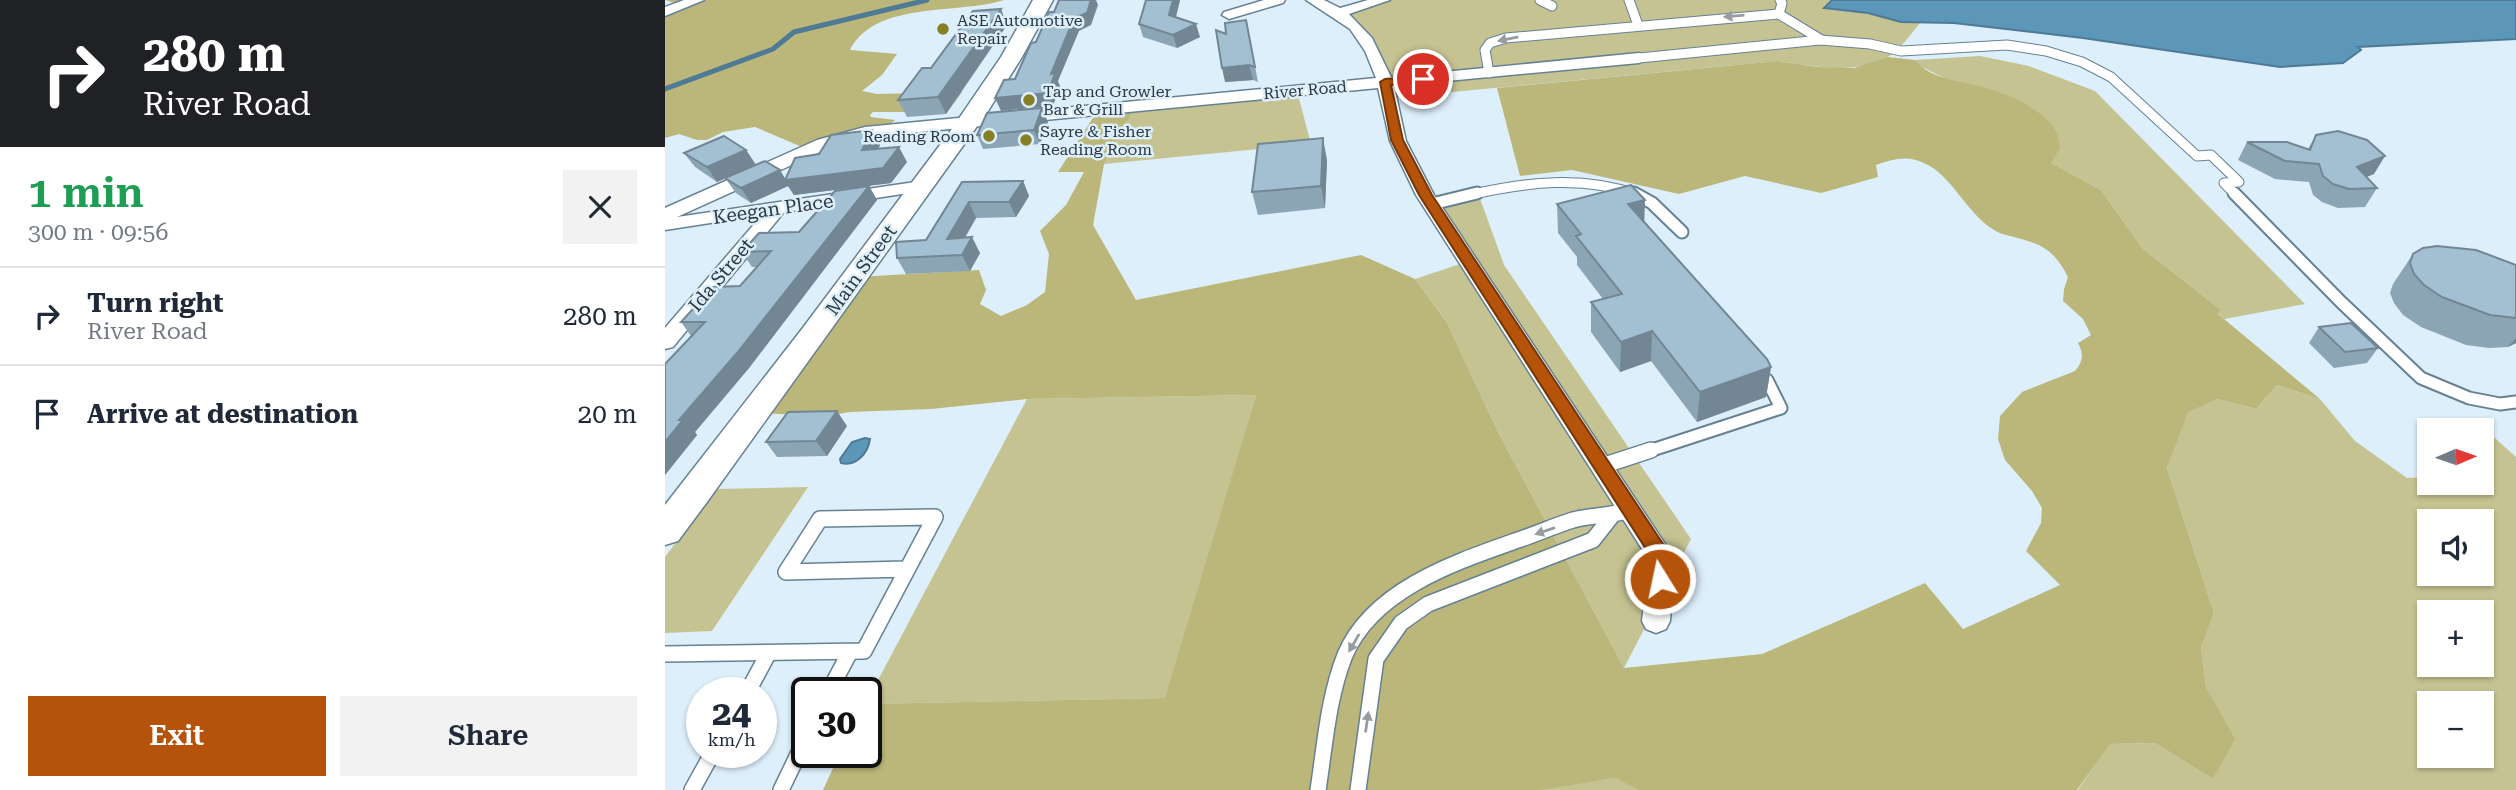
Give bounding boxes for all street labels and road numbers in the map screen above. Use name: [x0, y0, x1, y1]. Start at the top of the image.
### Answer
street label: River Road: [1262, 77, 1348, 103]
street label: Keegan Place: [711, 189, 835, 229]
street label: Main Street: [821, 220, 901, 320]
street label: Ida Street: [684, 234, 758, 316]

